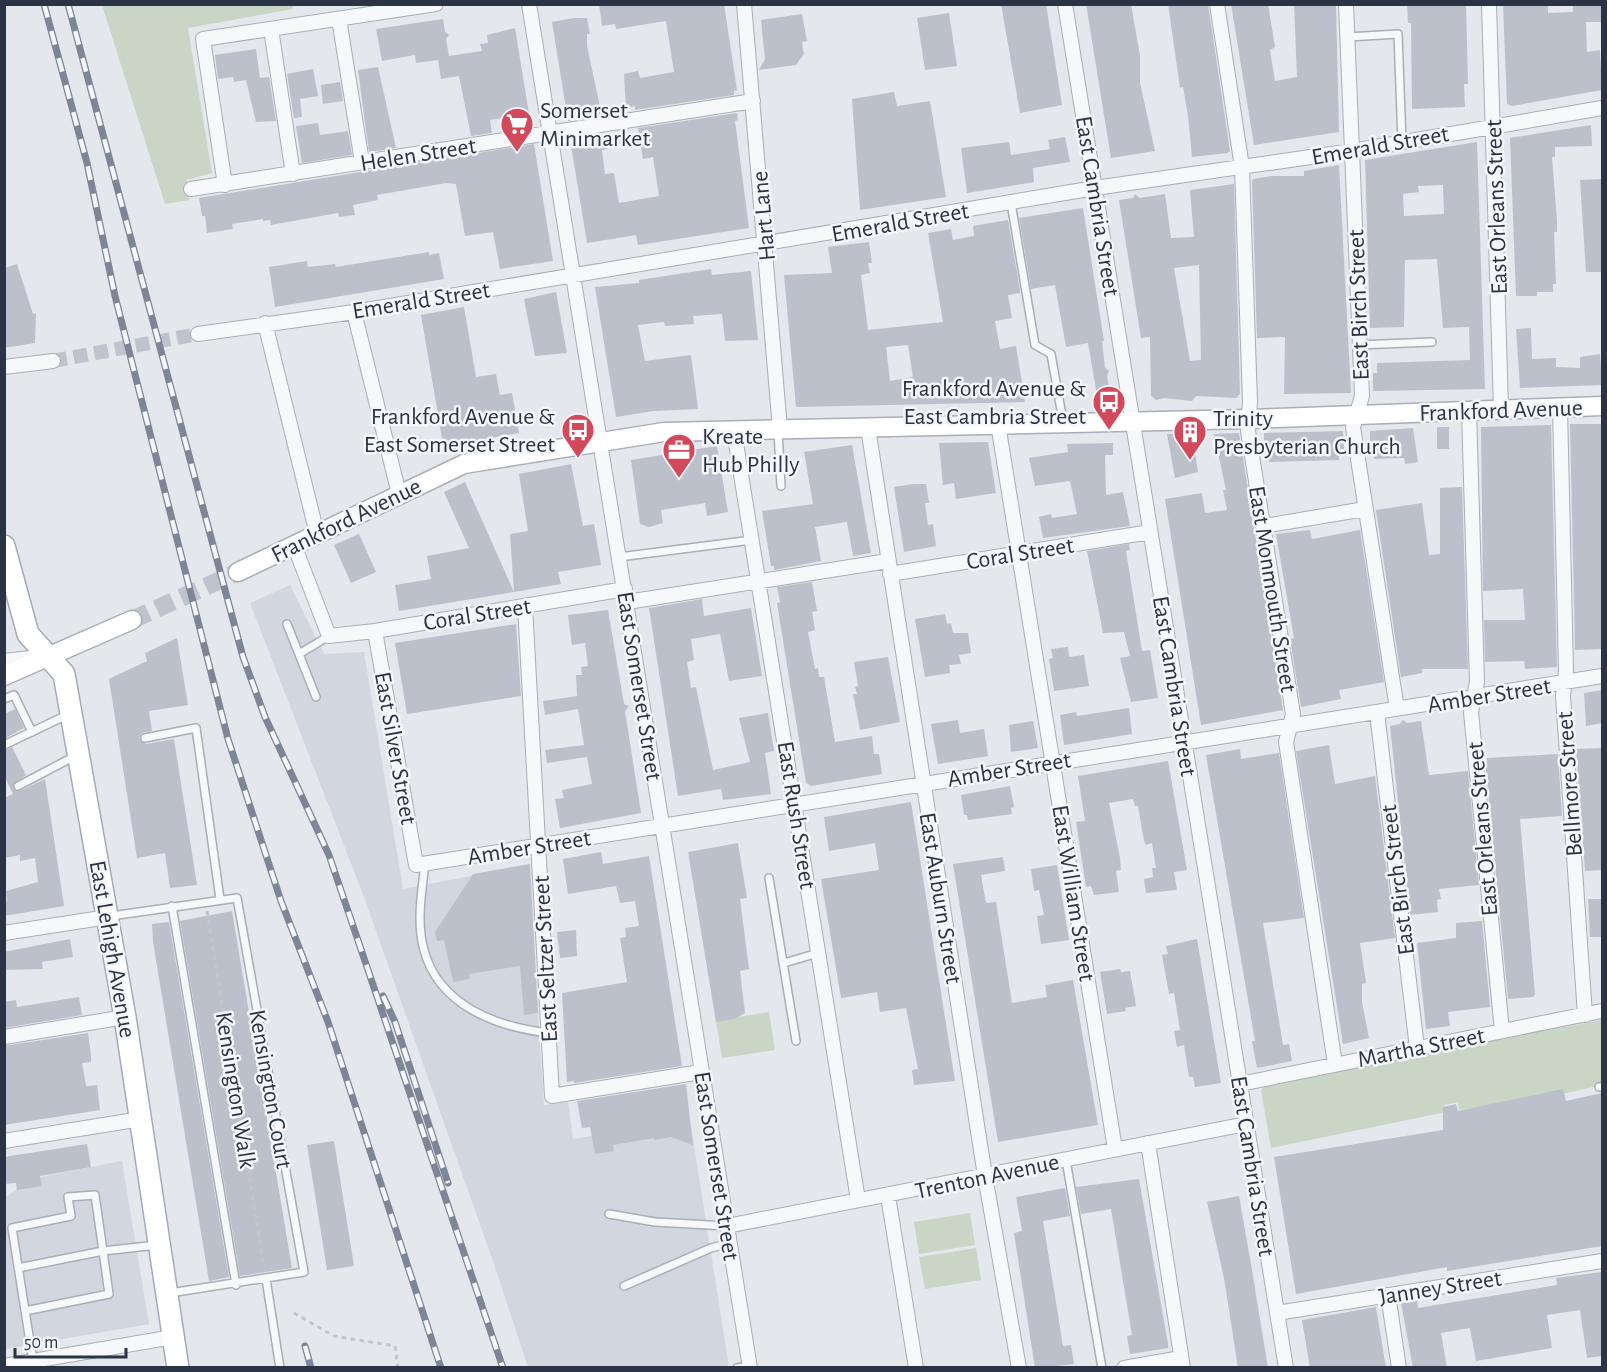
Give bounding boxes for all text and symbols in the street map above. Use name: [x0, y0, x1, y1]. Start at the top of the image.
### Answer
place label: Somerset Minimarket: [540, 99, 650, 151]
supermarket icon: Somerset Minimarket: [499, 106, 535, 153]
street label: East Cambria Street: [1071, 114, 1123, 298]
street label: East Orleans Street: [1482, 119, 1512, 295]
street label: Emerald Street: [1310, 122, 1451, 170]
street label: Helen Street: [359, 134, 478, 176]
street label: Hart Lane: [748, 170, 780, 262]
street label: Emerald Street: [830, 199, 971, 247]
street label: East Birch Street: [1344, 229, 1374, 381]
street label: Emerald Street: [351, 278, 492, 324]
place label: Frankford Avenue & East Cambria Street: [902, 377, 1086, 429]
bus stop icon: Frankford Avenue & East Cambria Street: [1091, 384, 1127, 431]
street label: Frankford Avenue: [1419, 396, 1583, 426]
place label: Frankford Avenue & East Somerset Street: [364, 405, 555, 457]
place label: Trinity Presbyterian Church: [1213, 407, 1401, 459]
bus stop icon: Frankford Avenue & East Somerset Street: [560, 412, 596, 459]
building icon: Trinity Presbyterian Church: [1172, 414, 1208, 461]
place label: Kreate Hub Philly: [702, 425, 800, 477]
office icon: Kreate Hub Philly: [661, 432, 697, 479]
street label: Frankford Avenue: [268, 474, 425, 568]
street label: East Monmouth Street: [1244, 484, 1300, 694]
street label: Coral Street: [965, 534, 1076, 574]
street label: East Somerset Street: [612, 590, 666, 783]
street label: East Cambria Street: [1148, 594, 1200, 778]
street label: Coral Street: [422, 595, 533, 635]
street label: East Silver Street: [370, 670, 420, 827]
street label: Amber Street: [1426, 674, 1553, 718]
street label: Bellmore Street: [1553, 710, 1587, 857]
street label: East Rush Street: [772, 739, 820, 891]
street label: East Orleans Street: [1463, 740, 1503, 917]
street label: Amber Street: [946, 748, 1073, 792]
street label: East William Street: [1047, 803, 1099, 983]
street label: East Birch Street: [1377, 803, 1419, 956]
street label: East Auburn Street: [915, 811, 965, 986]
street label: Amber Street: [466, 826, 593, 870]
street label: East Lehigh Avenue: [85, 859, 139, 1040]
street label: East Seltzer Street: [530, 875, 562, 1043]
street label: Kensington Court: [244, 1008, 296, 1171]
street label: Kensington Walk: [211, 1010, 259, 1170]
street label: Martha Street: [1356, 1024, 1487, 1072]
street label: East Somerset Street: [689, 1070, 743, 1263]
street label: East Cambria Street: [1226, 1074, 1278, 1258]
street label: Trenton Avenue: [913, 1150, 1061, 1204]
street label: Janney Street: [1377, 1266, 1504, 1310]
scale bar: [15, 1321, 126, 1359]
text: 50 m: [24, 1334, 58, 1352]

